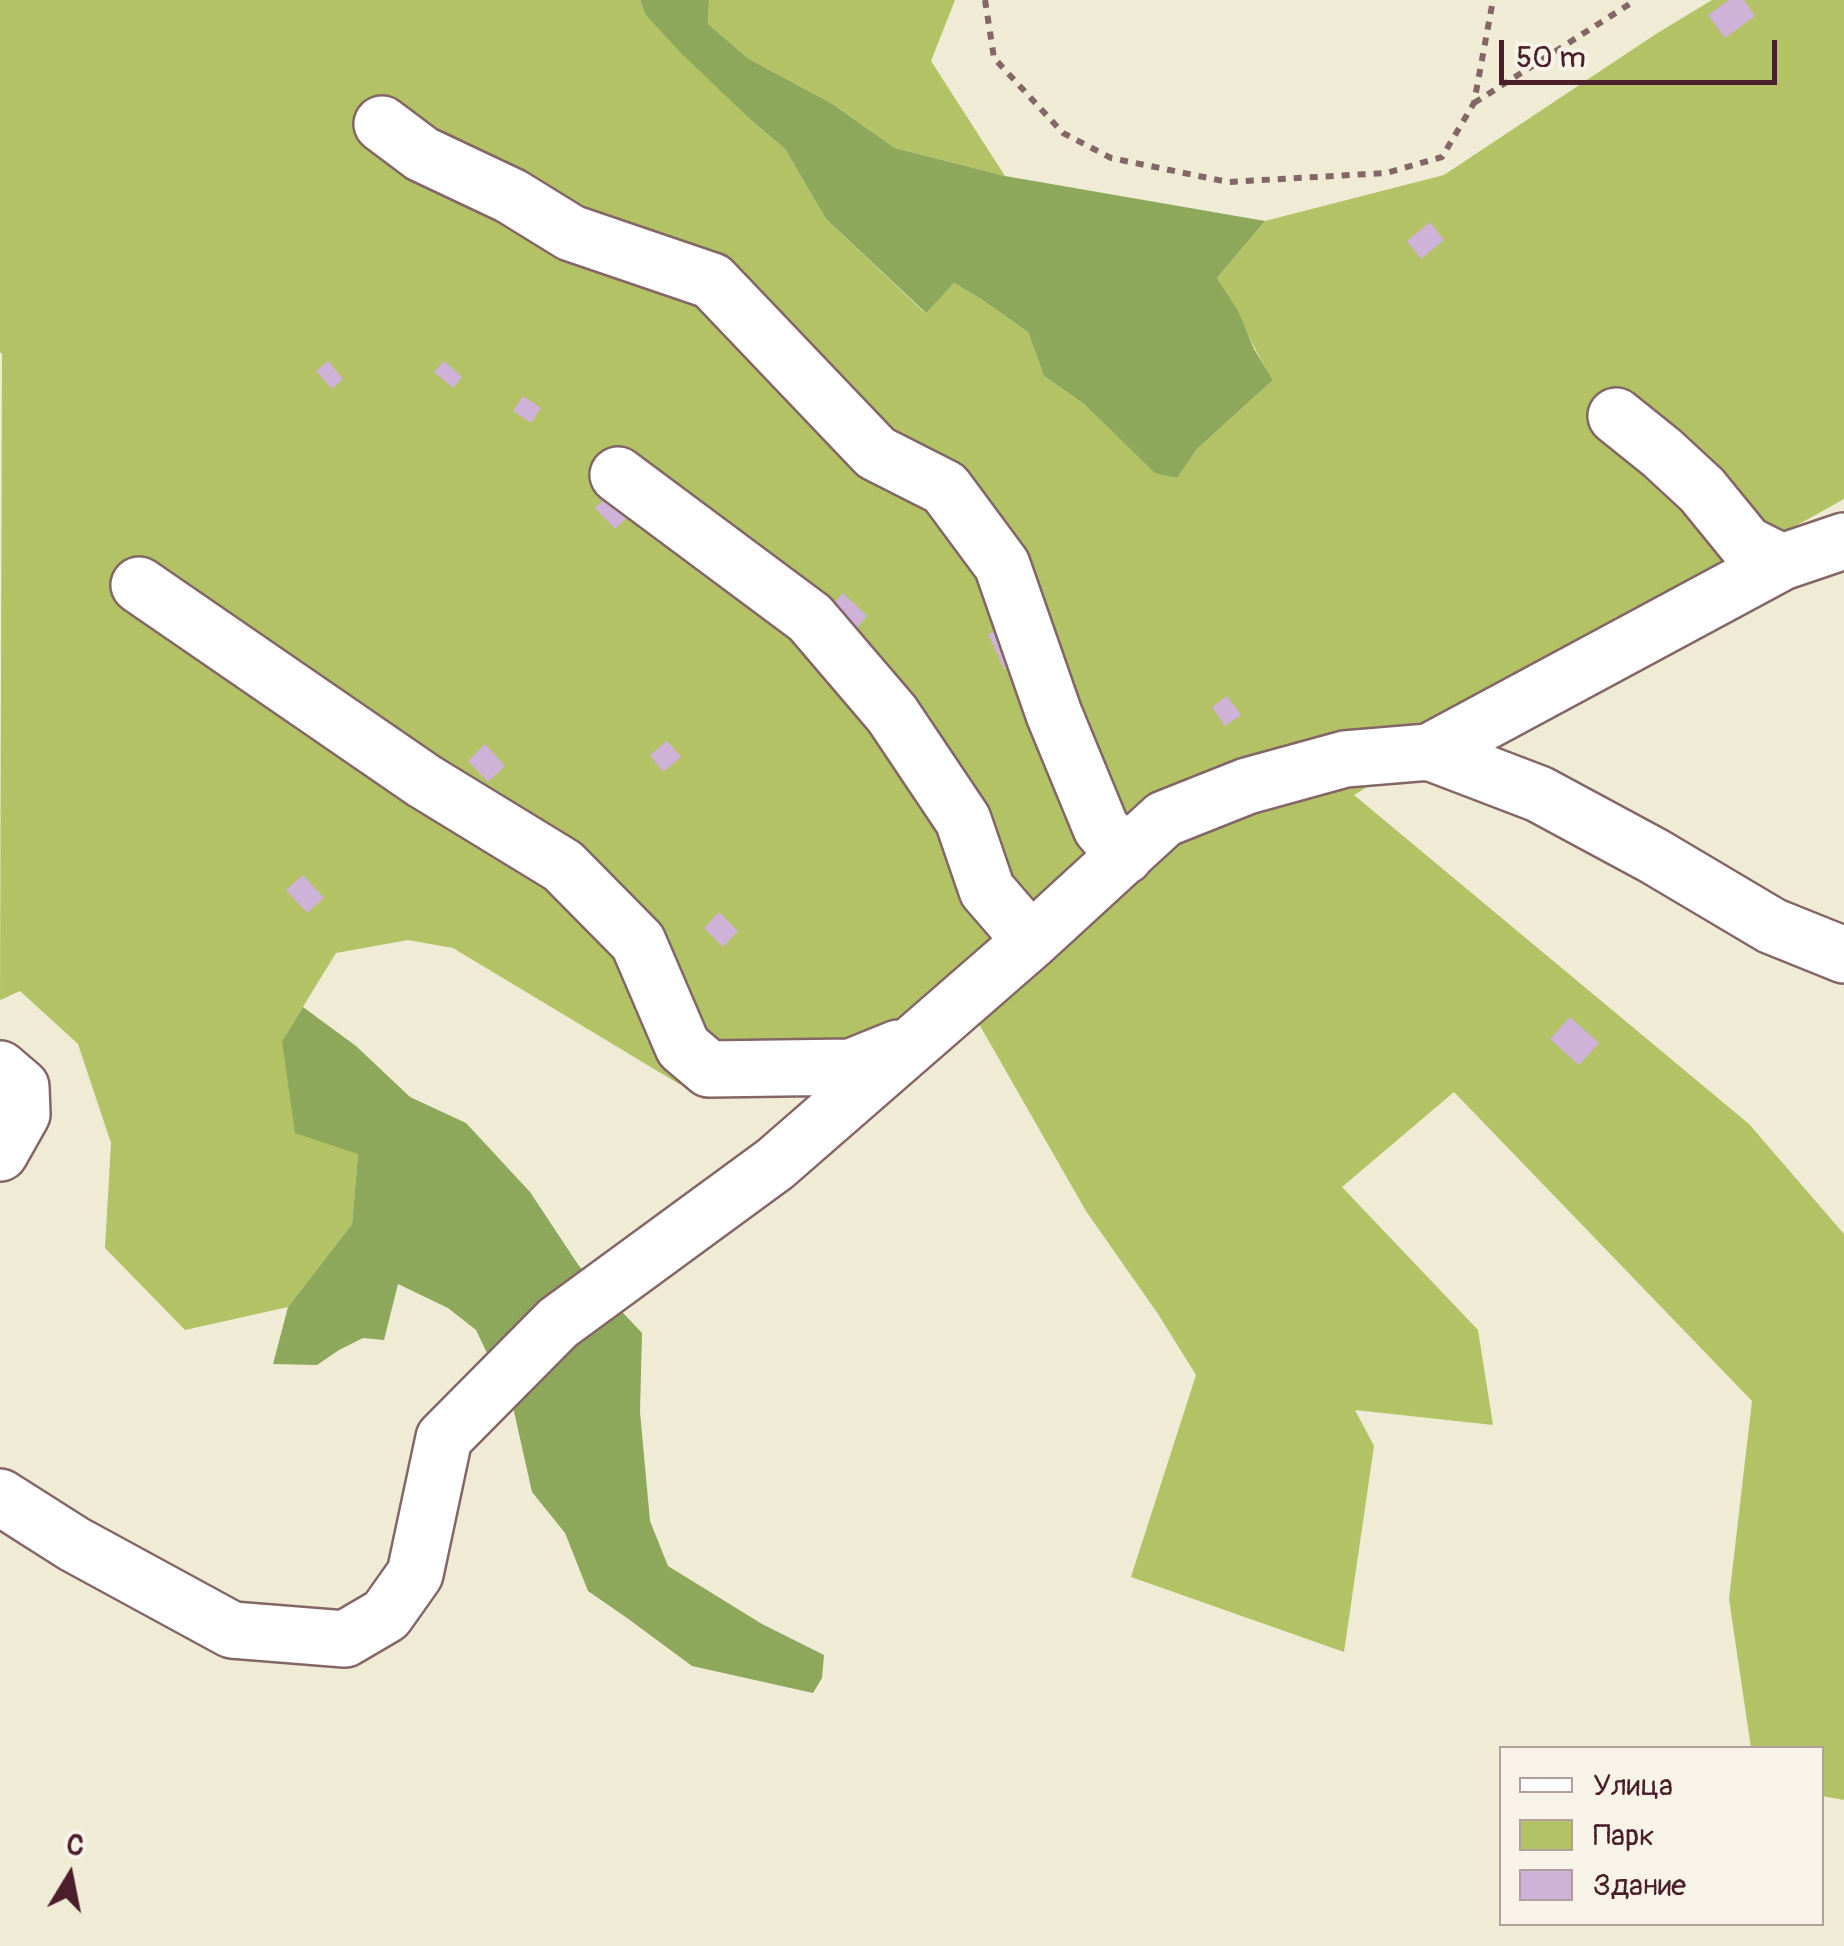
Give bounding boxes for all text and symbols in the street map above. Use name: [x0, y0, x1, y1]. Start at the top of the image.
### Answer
scale bar: [1504, 20, 1782, 82]
text: 50 m: [1516, 39, 1586, 76]
legend: [1499, 1746, 1824, 1926]
text: Улица: [1593, 1767, 1673, 1804]
text: Парк: [1593, 1817, 1655, 1854]
north arrow: [20, 1826, 120, 1926]
text: С: [64, 1827, 87, 1865]
text: Здание: [1593, 1867, 1686, 1904]

